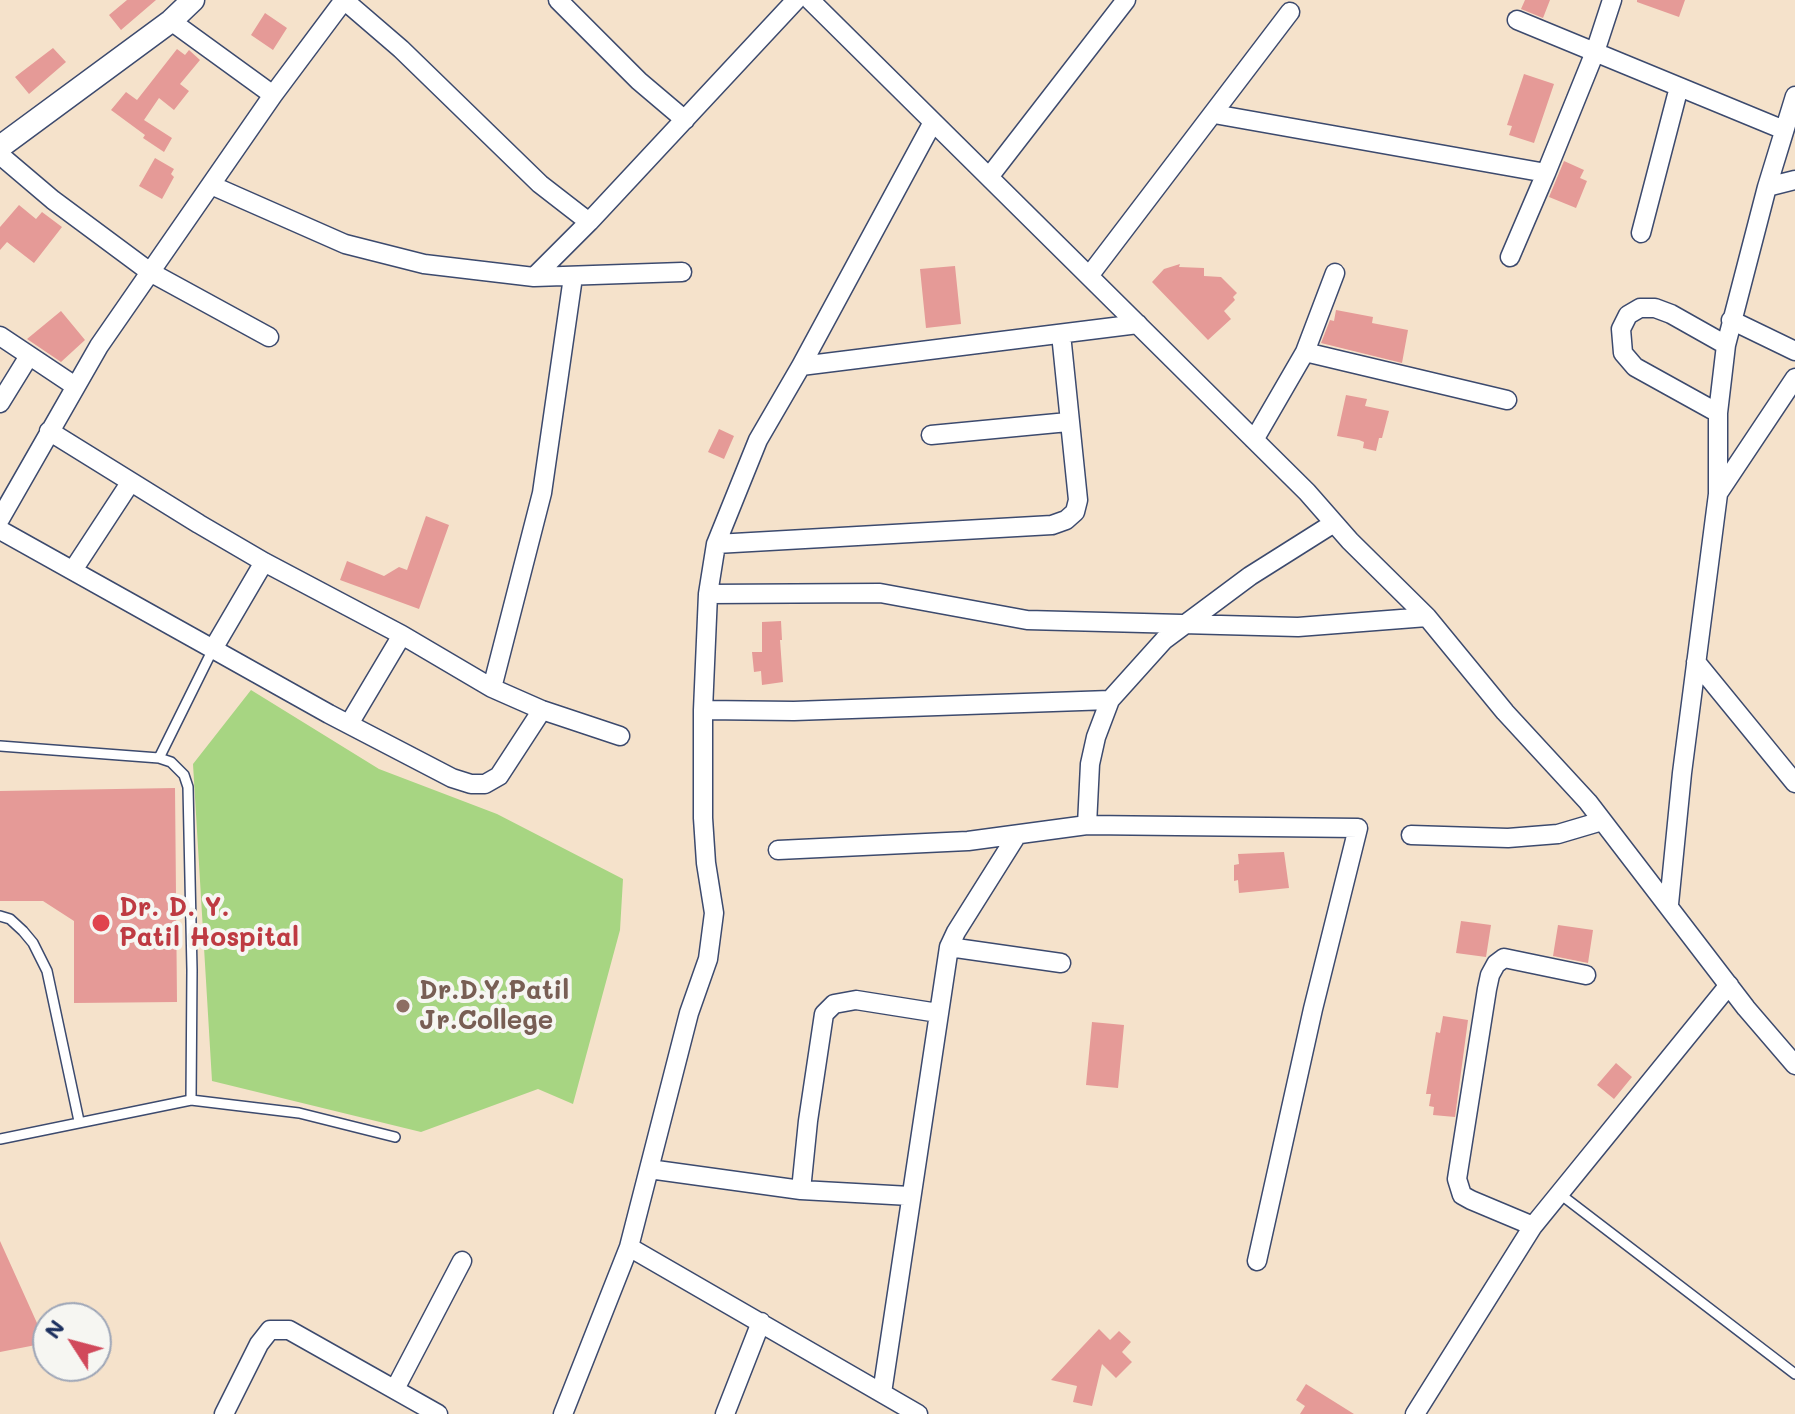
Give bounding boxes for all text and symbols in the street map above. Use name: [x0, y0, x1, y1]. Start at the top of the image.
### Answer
place label: Dr. D. Y. Patil Hospital: [119, 892, 299, 954]
marker: Dr. D. Y. Patil Hospital: [90, 912, 112, 934]
place label: Dr.D.Y.Patil Jr.College: [419, 975, 569, 1036]
marker: Dr.D.Y.Patil Jr.College: [394, 997, 412, 1015]
north arrow: [32, 1302, 112, 1382]
text: N: [37, 1314, 70, 1344]

